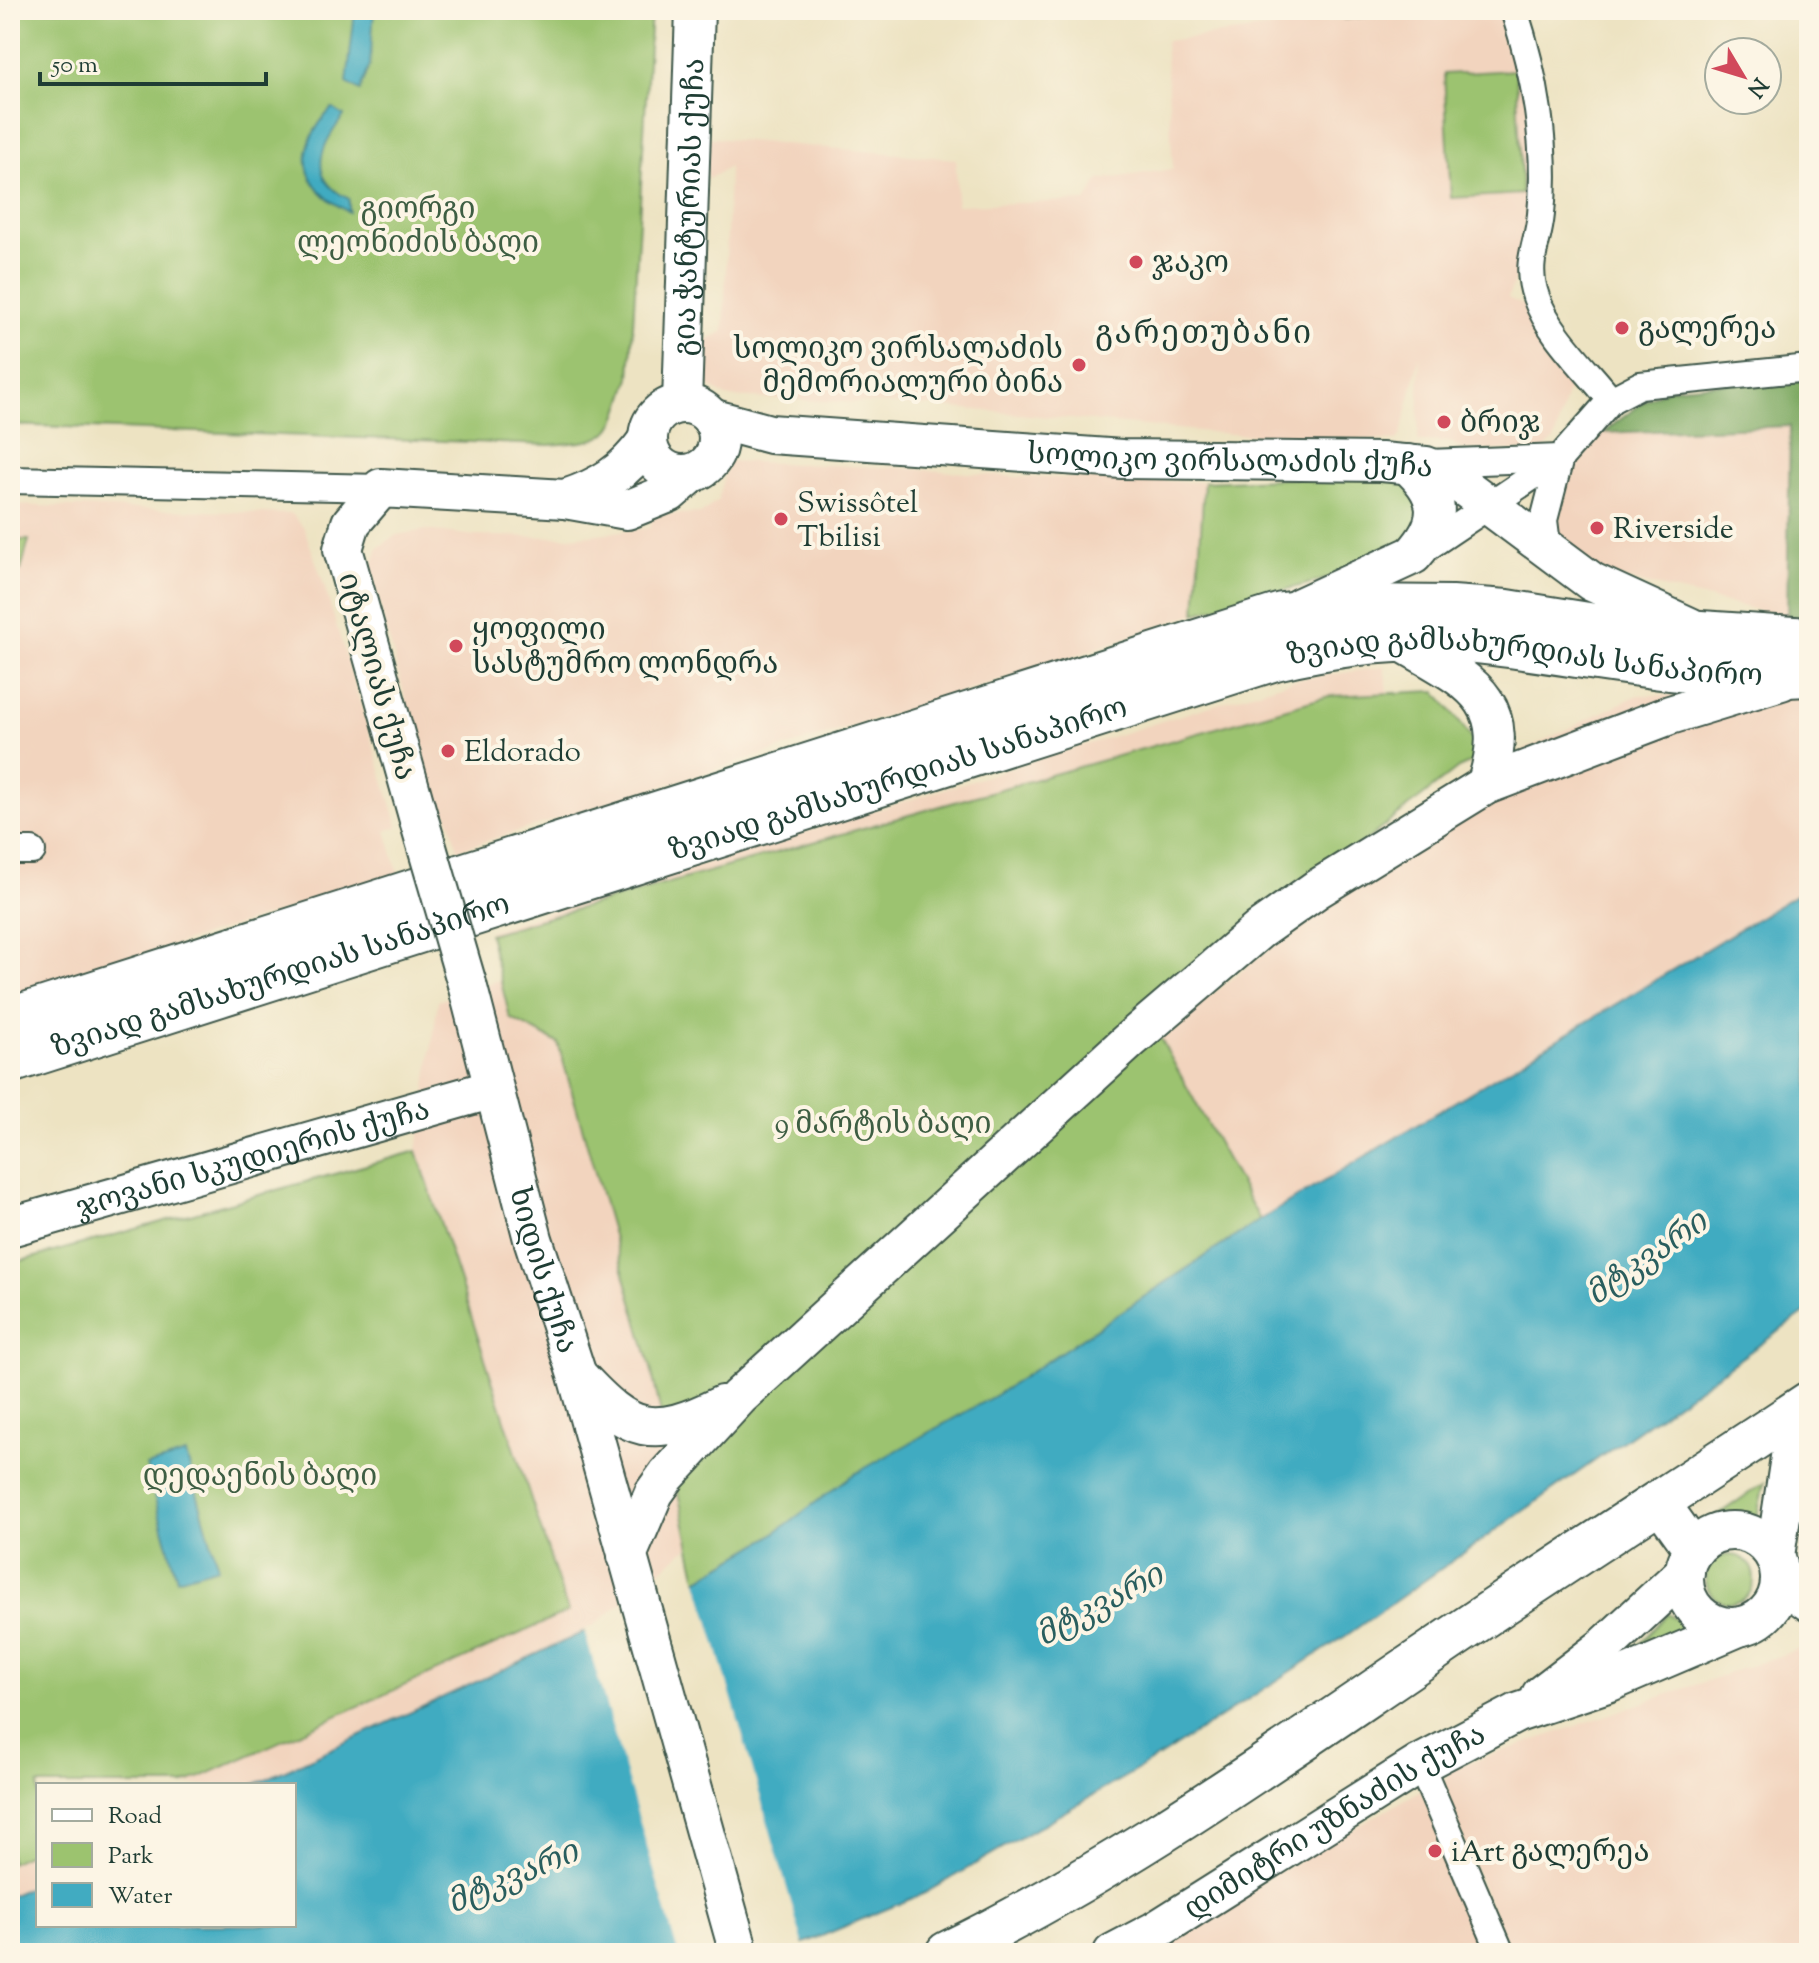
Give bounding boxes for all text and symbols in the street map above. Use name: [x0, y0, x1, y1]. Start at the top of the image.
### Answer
scale bar: [40, 36, 266, 86]
north arrow: [1703, 36, 1783, 116]
text: 50 m: [50, 49, 98, 83]
street label: გია ჭანტურიას ქუჩა: [665, 57, 717, 357]
text: N: [1738, 70, 1774, 104]
park label: გიორგი ლეონიძის ბაღი: [297, 189, 539, 266]
place label: ჯაკო: [1152, 243, 1229, 286]
marker: ჯაკო: [1127, 253, 1145, 271]
place label: გალერეა: [1638, 309, 1776, 352]
district label: გარეთუბანი: [1095, 312, 1313, 358]
marker: გალერეა: [1613, 319, 1631, 337]
place label: სოლიკო ვირსალაძის მემორიალური ბინა: [733, 329, 1063, 406]
marker: სოლიკო ვირსალაძის მემორიალური ბინა: [1070, 356, 1088, 374]
place label: ბრიჯ: [1460, 403, 1541, 446]
marker: ბრიჯ: [1435, 413, 1453, 431]
street label: სოლიკო ვირსალაძის ქუჩა: [1025, 433, 1435, 491]
place label: Swissôtel Tbilisi: [797, 483, 918, 560]
place label: Riverside: [1613, 509, 1734, 552]
marker: Swissôtel Tbilisi: [772, 510, 790, 528]
marker: Riverside: [1588, 519, 1606, 537]
street label: იტალიას ქუჩა: [325, 568, 426, 786]
place label: ყოფილი სასტუმრო ლონდრა: [472, 610, 778, 687]
street label: ზვიად გამსახურდიას სანაპირო: [1284, 620, 1764, 699]
marker: ყოფილი სასტუმრო ლონდრა: [447, 637, 465, 655]
street label: ზვიად გამსახურდიას სანაპირო: [664, 687, 1133, 874]
place label: Eldorado: [464, 732, 581, 775]
marker: Eldorado: [439, 742, 457, 760]
street label: ზვიად გამსახურდიას სანაპირო: [47, 884, 516, 1070]
street label: ჯოვანი სკუდიერის ქუჩა: [71, 1089, 435, 1231]
park label: 9 მარტის ბაღი: [774, 1104, 992, 1147]
street label: ხიდის ქუჩა: [496, 1182, 588, 1359]
water label: მტკვარი: [1578, 1200, 1719, 1318]
park label: დედაენის ბაღი: [143, 1456, 377, 1499]
water label: მტკვარი: [1028, 1553, 1174, 1660]
street label: დიმიტრი უზნაძის ქუჩა: [1176, 1714, 1494, 1932]
legend: [36, 1783, 296, 1927]
text: Road: [108, 1800, 162, 1834]
water label: მტკვარი: [440, 1830, 588, 1927]
place label: iArt გალერეა: [1451, 1832, 1650, 1875]
text: Park: [108, 1840, 154, 1874]
marker: iArt გალერეა: [1426, 1842, 1444, 1860]
text: Water: [108, 1880, 172, 1914]

